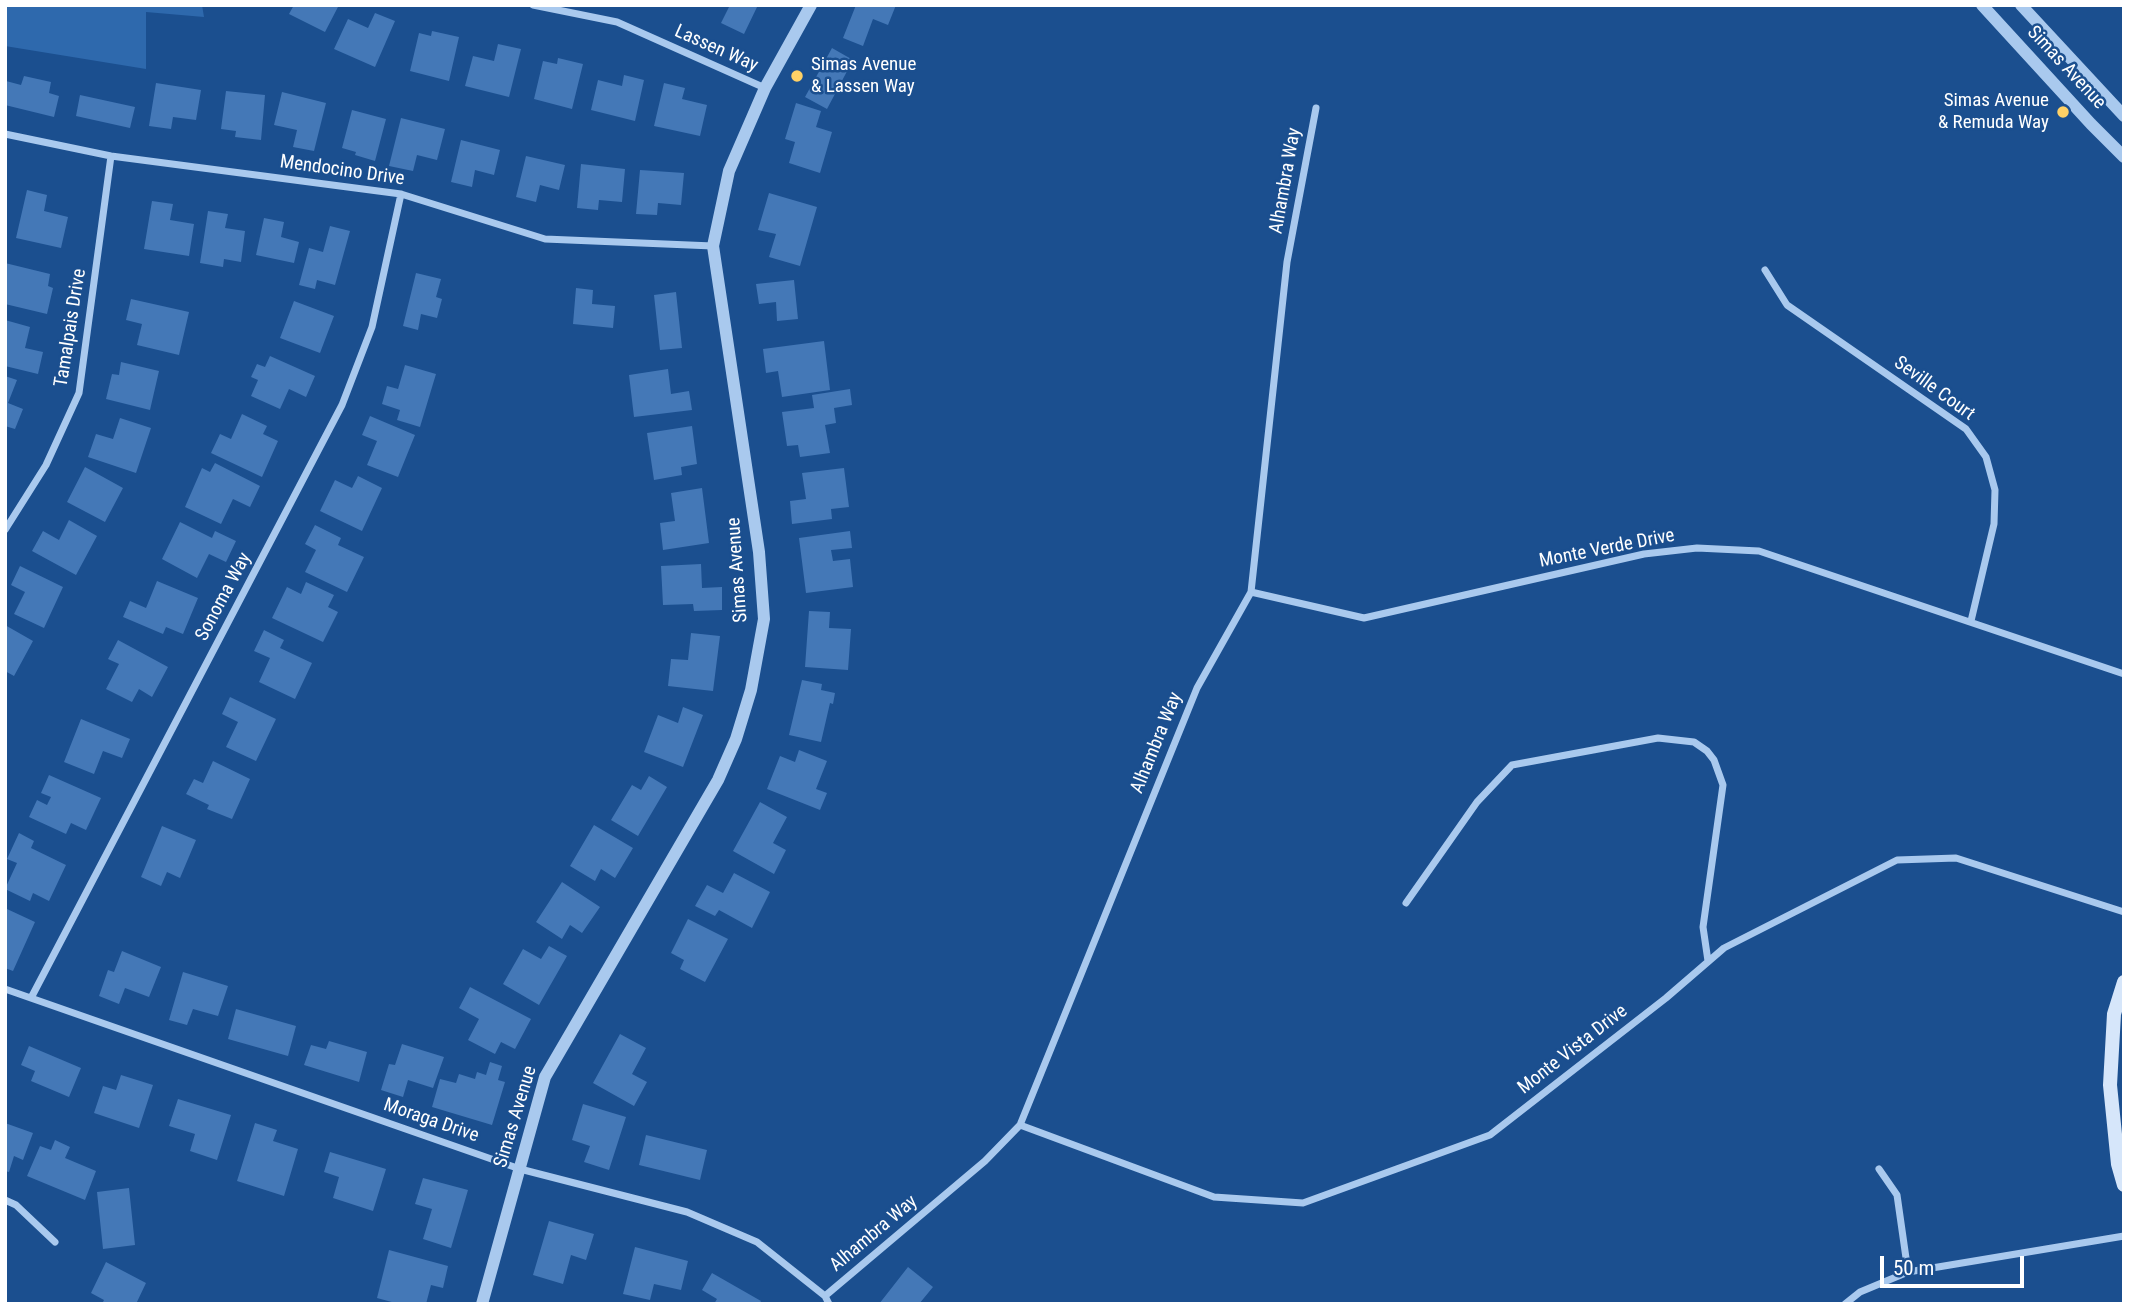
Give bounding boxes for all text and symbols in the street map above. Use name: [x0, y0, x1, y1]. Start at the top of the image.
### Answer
street label: Lassen Way: [671, 20, 761, 78]
street label: Simas Avenue: [2022, 22, 2110, 114]
place label: Simas Avenue & Lassen Way: [811, 54, 916, 98]
marker: Simas Avenue & Lassen Way: [789, 68, 805, 84]
place label: Simas Avenue & Remuda Way: [1938, 90, 2049, 134]
marker: Simas Avenue & Remuda Way: [2055, 104, 2071, 120]
street label: Alhambra Way: [1265, 126, 1307, 236]
street label: Mendocino Drive: [278, 151, 406, 191]
street label: Tamalpais Drive: [50, 267, 92, 389]
street label: Seville Court: [1889, 352, 1979, 426]
street label: Simas Avenue: [723, 517, 753, 623]
street label: Monte Verde Drive: [1537, 525, 1677, 573]
street label: Sonoma Way: [191, 549, 257, 645]
street label: Alhambra Way: [1126, 689, 1188, 797]
street label: Monte Vista Drive: [1514, 1000, 1632, 1100]
street label: Simas Avenue: [490, 1063, 542, 1171]
street label: Moraga Drive: [380, 1094, 482, 1148]
street label: Alhambra Way: [826, 1191, 922, 1277]
scale bar: [1884, 1242, 2028, 1286]
text: 50 m: [1893, 1256, 1934, 1280]

